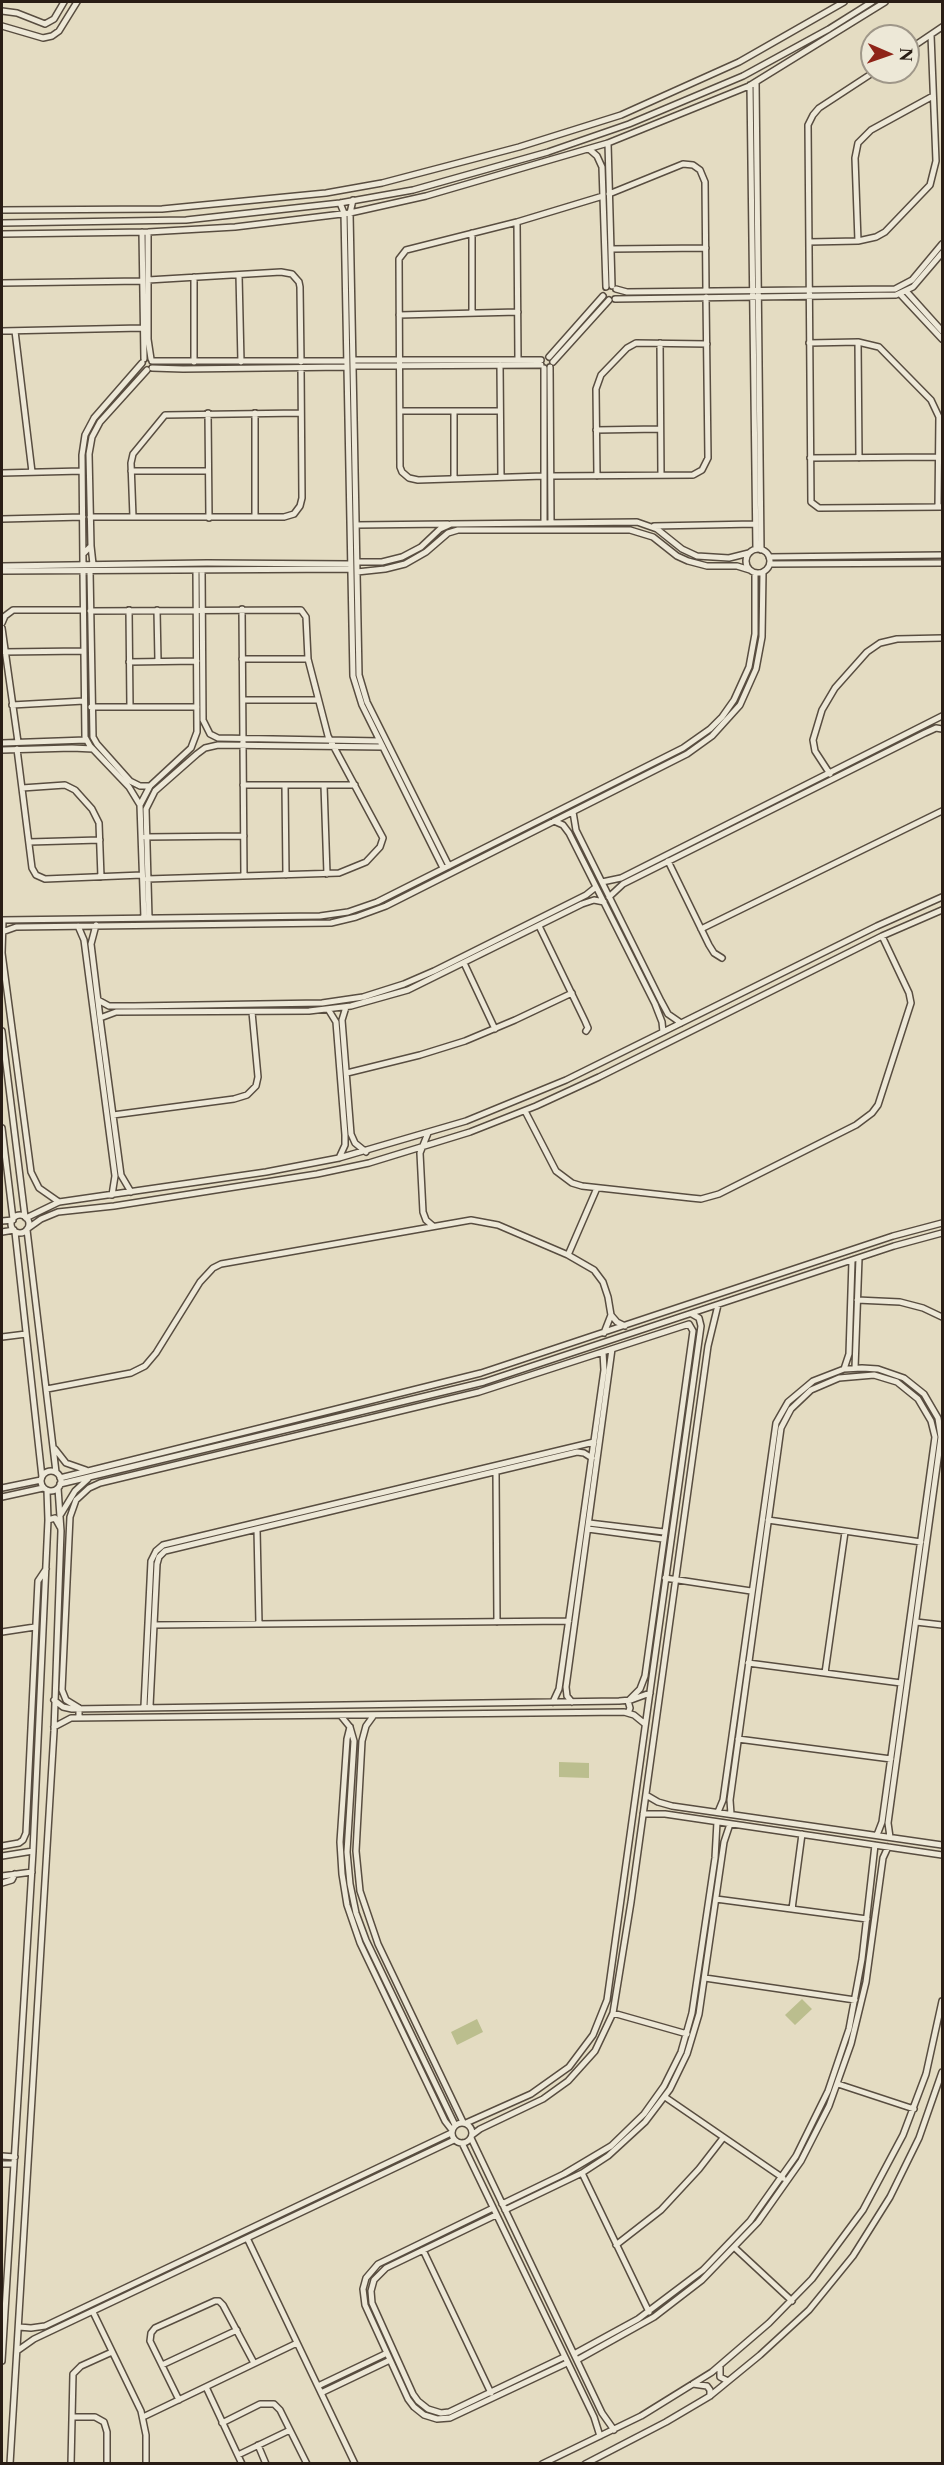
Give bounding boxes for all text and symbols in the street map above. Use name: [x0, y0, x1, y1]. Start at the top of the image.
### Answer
north arrow: [860, 24, 920, 84]
text: N: [896, 47, 916, 62]

